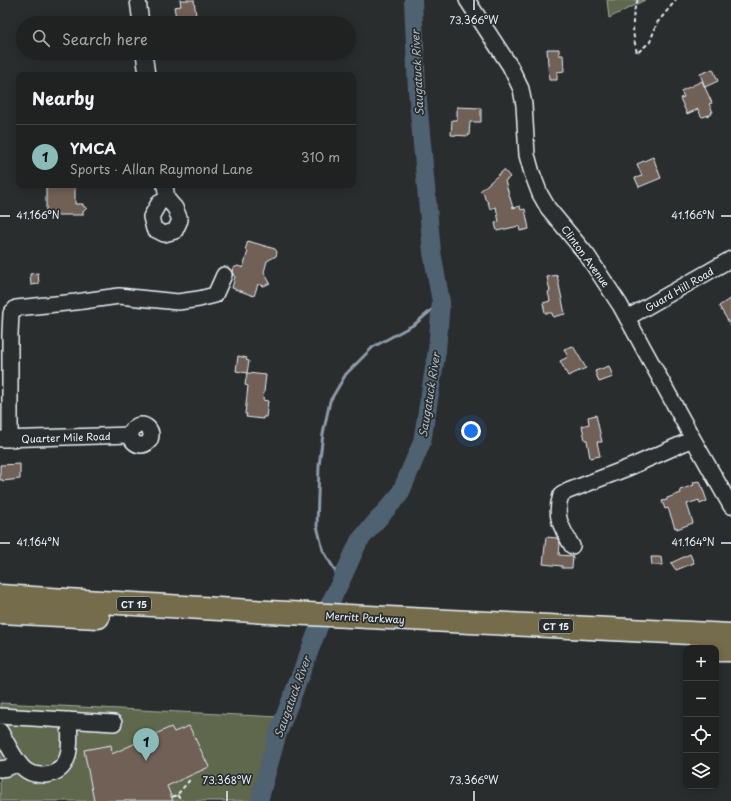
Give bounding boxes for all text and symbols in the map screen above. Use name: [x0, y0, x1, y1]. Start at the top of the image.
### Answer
text: 73.366°W: [449, 12, 499, 27]
search box: [16, 16, 356, 60]
icon: search: [30, 27, 52, 49]
text: Search here: [62, 27, 148, 50]
water label: Saugatuck River: [406, 28, 428, 116]
text: Nearby: [32, 85, 94, 111]
text: YMCA: [70, 136, 116, 159]
text: 1: [42, 147, 48, 166]
text: 310 m: [301, 147, 340, 166]
text: Sports · Allan Raymond Lane: [70, 159, 253, 178]
text: 41.166°N: [16, 207, 60, 222]
text: 41.166°N: [671, 207, 715, 222]
street label: Clinton Avenue: [558, 222, 614, 290]
street label: Guard Hill Road: [642, 263, 716, 315]
water label: Saugatuck River: [414, 349, 444, 439]
your location: [461, 421, 481, 441]
street label: Quarter Mile Road: [21, 428, 111, 446]
text: 41.164°N: [16, 534, 60, 549]
text: 41.164°N: [671, 534, 715, 549]
road number: CT 15: [117, 597, 151, 611]
street label: Merritt Parkway: [325, 607, 405, 628]
road number: CT 15: [539, 619, 573, 633]
map controls: [683, 645, 719, 789]
button: +: [683, 645, 719, 681]
water label: Saugatuck River: [269, 652, 315, 740]
button: −: [683, 681, 719, 717]
button: locate: [683, 717, 719, 753]
pin: 1: [133, 728, 159, 761]
button: layers: [683, 753, 719, 789]
text: 73.368°W: [203, 772, 252, 787]
text: 73.366°W: [449, 772, 499, 787]

